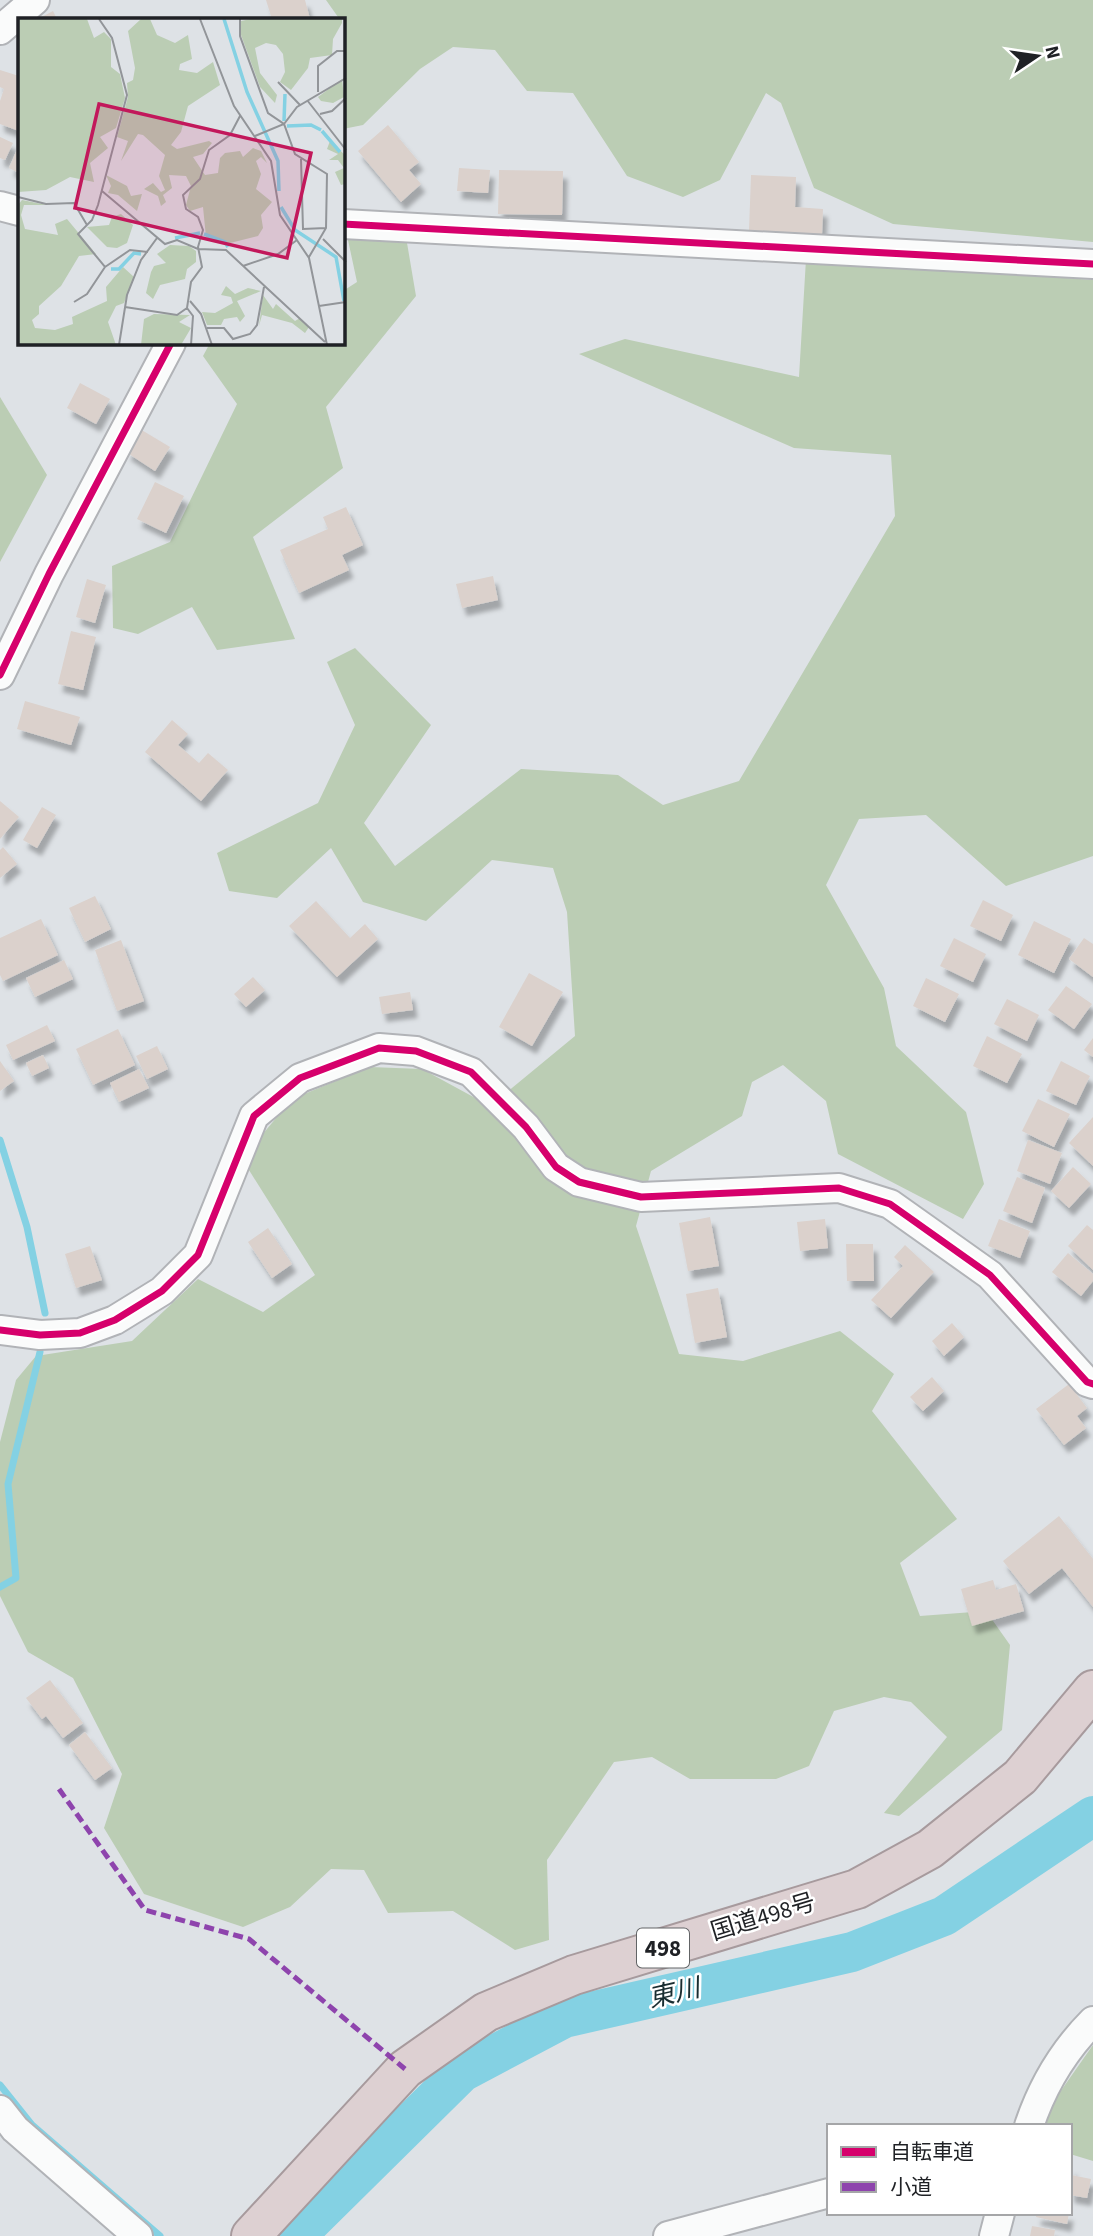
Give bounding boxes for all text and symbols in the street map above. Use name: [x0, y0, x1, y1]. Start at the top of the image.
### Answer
inset map: [18, 18, 345, 345]
north arrow: [1002, 21, 1072, 91]
text: N: [1038, 43, 1067, 62]
street label: 国道498号: [706, 1885, 820, 1949]
road number: 498: [637, 1928, 689, 1968]
water label: 東川: [644, 1968, 706, 2017]
legend: [827, 2124, 1072, 2215]
text: 自転車道: [890, 2137, 974, 2167]
text: 小道: [890, 2172, 932, 2202]

